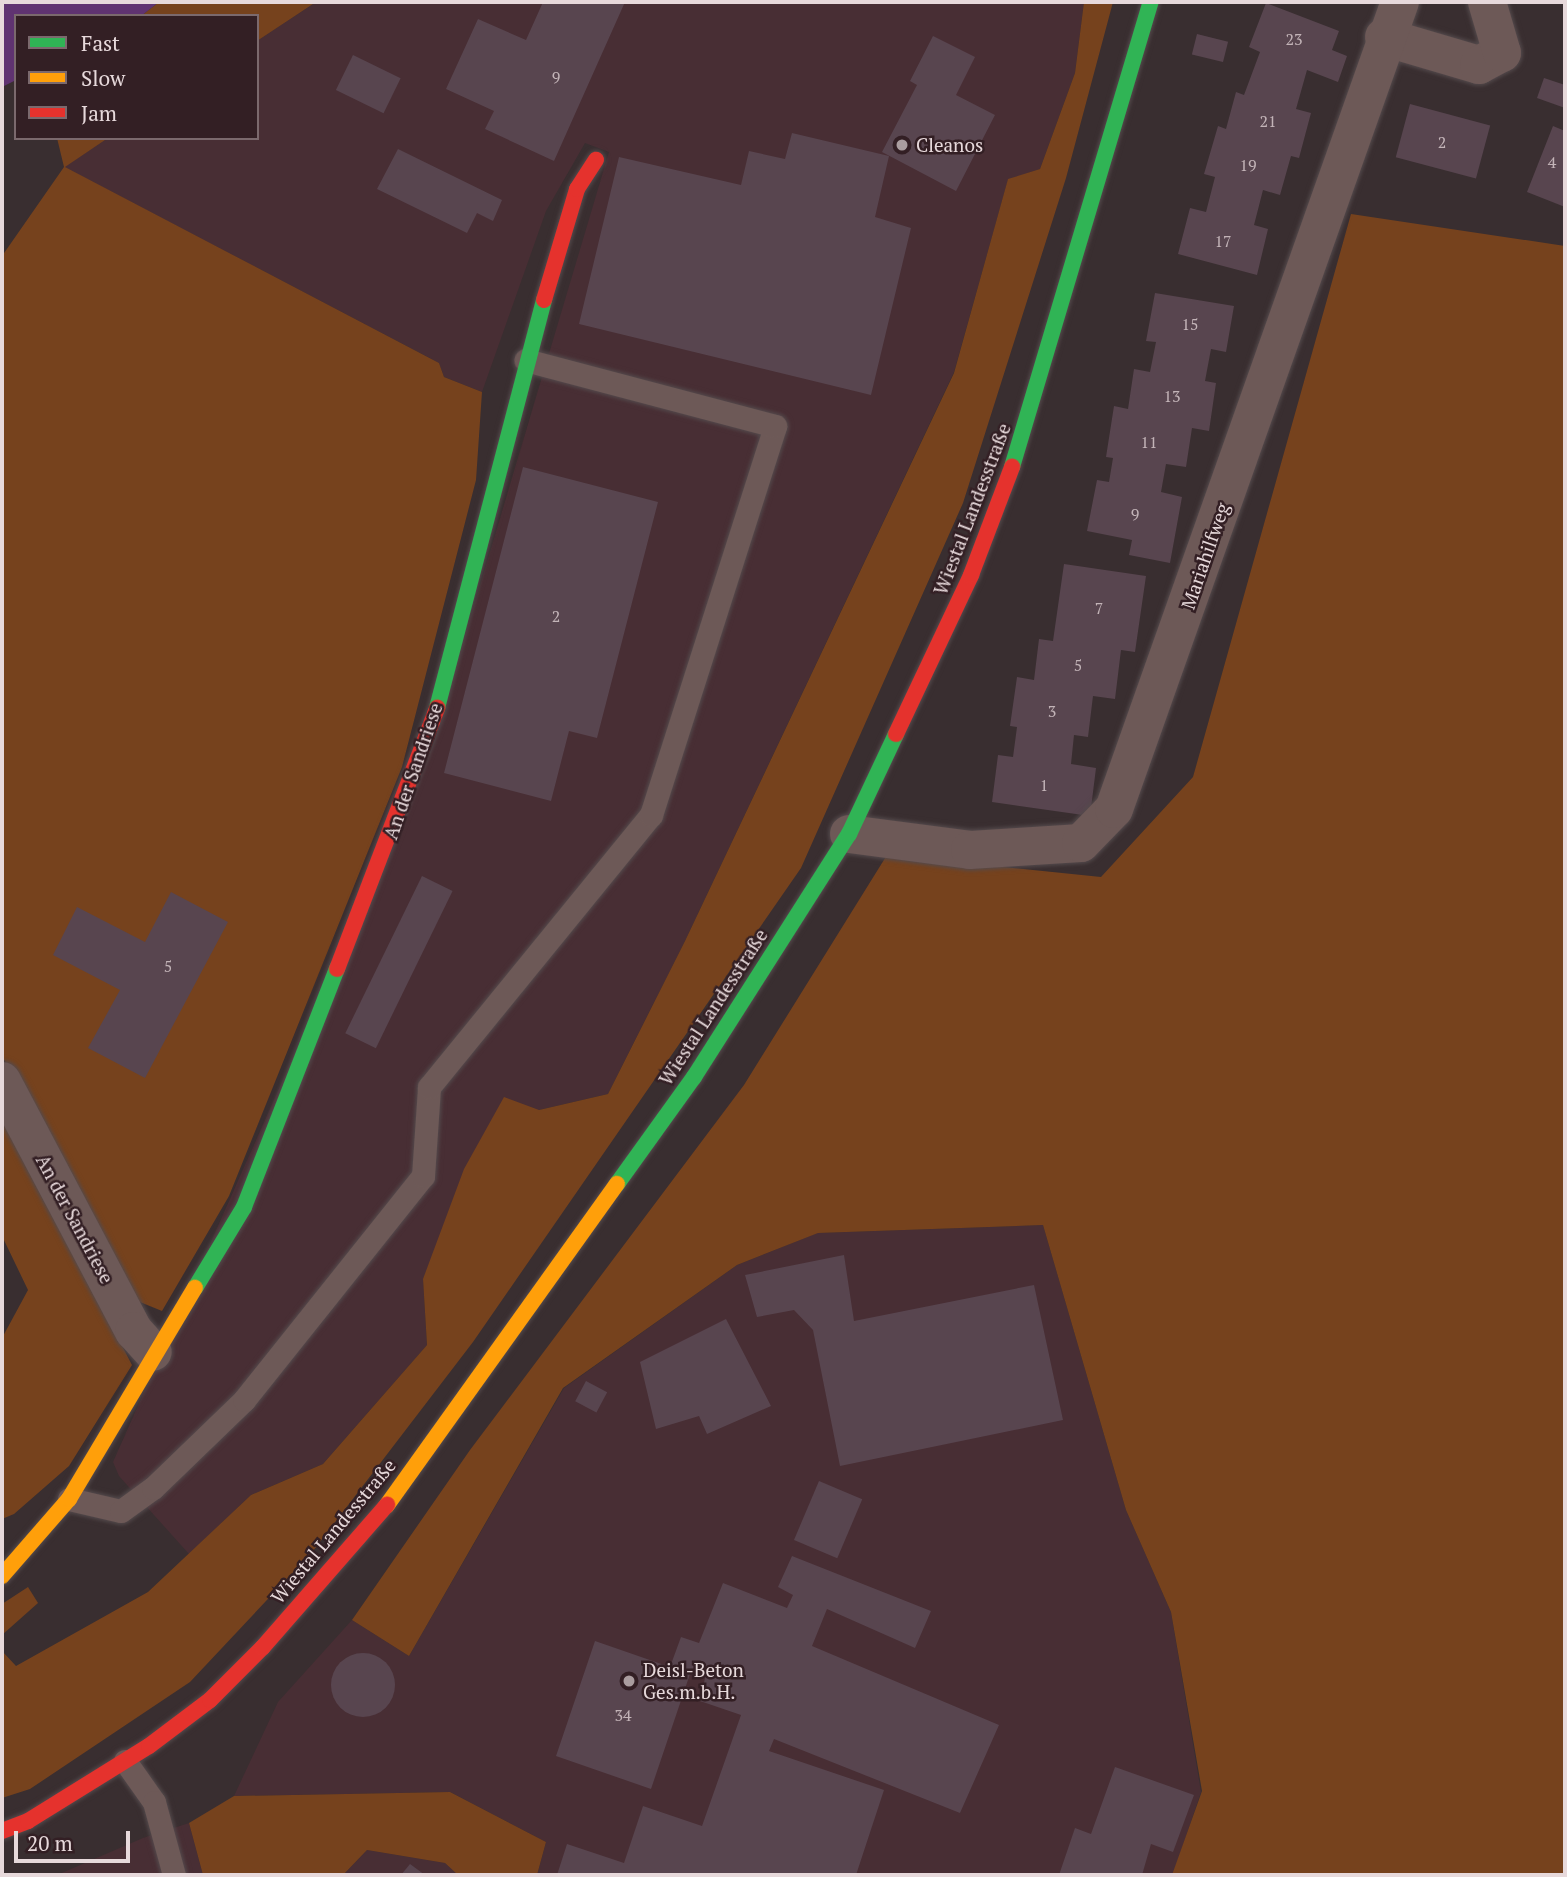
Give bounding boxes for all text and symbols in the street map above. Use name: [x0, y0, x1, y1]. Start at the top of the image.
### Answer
legend: [14, 14, 259, 140]
text: Fast: [81, 29, 120, 57]
house number: 23: [1285, 29, 1303, 49]
text: Slow: [81, 64, 125, 92]
house number: 9: [552, 67, 560, 87]
text: Jam: [81, 99, 117, 127]
house number: 21: [1259, 111, 1277, 131]
house number: 2: [1438, 132, 1446, 152]
place label: Cleanos: [916, 134, 983, 156]
marker: Cleanos: [894, 137, 910, 153]
house number: 4: [1548, 152, 1556, 172]
house number: 19: [1239, 155, 1257, 175]
house number: 17: [1214, 231, 1232, 251]
house number: 15: [1181, 314, 1199, 334]
house number: 13: [1163, 386, 1181, 406]
street label: Wiestal Landesstraße: [929, 420, 1015, 598]
house number: 11: [1140, 432, 1158, 452]
street label: Mariahilfweg: [1176, 500, 1234, 612]
house number: 9: [1131, 504, 1139, 524]
house number: 7: [1095, 598, 1103, 618]
house number: 2: [552, 606, 560, 626]
house number: 5: [1074, 655, 1082, 675]
street label: An der Sandriese: [379, 700, 447, 842]
house number: 3: [1048, 701, 1056, 721]
house number: 1: [1040, 775, 1048, 795]
street label: Wiestal Landesstraße: [654, 925, 772, 1089]
house number: 5: [164, 956, 172, 976]
street label: An der Sandriese: [31, 1151, 119, 1287]
street label: Wiestal Landesstraße: [266, 1454, 400, 1608]
place label: Deisl-Beton Ges.m.b.H.: [643, 1659, 744, 1703]
marker: Deisl-Beton Ges.m.b.H.: [621, 1673, 637, 1689]
house number: 34: [614, 1705, 632, 1725]
scale bar: [18, 1818, 133, 1862]
text: 20 m: [27, 1829, 73, 1857]

